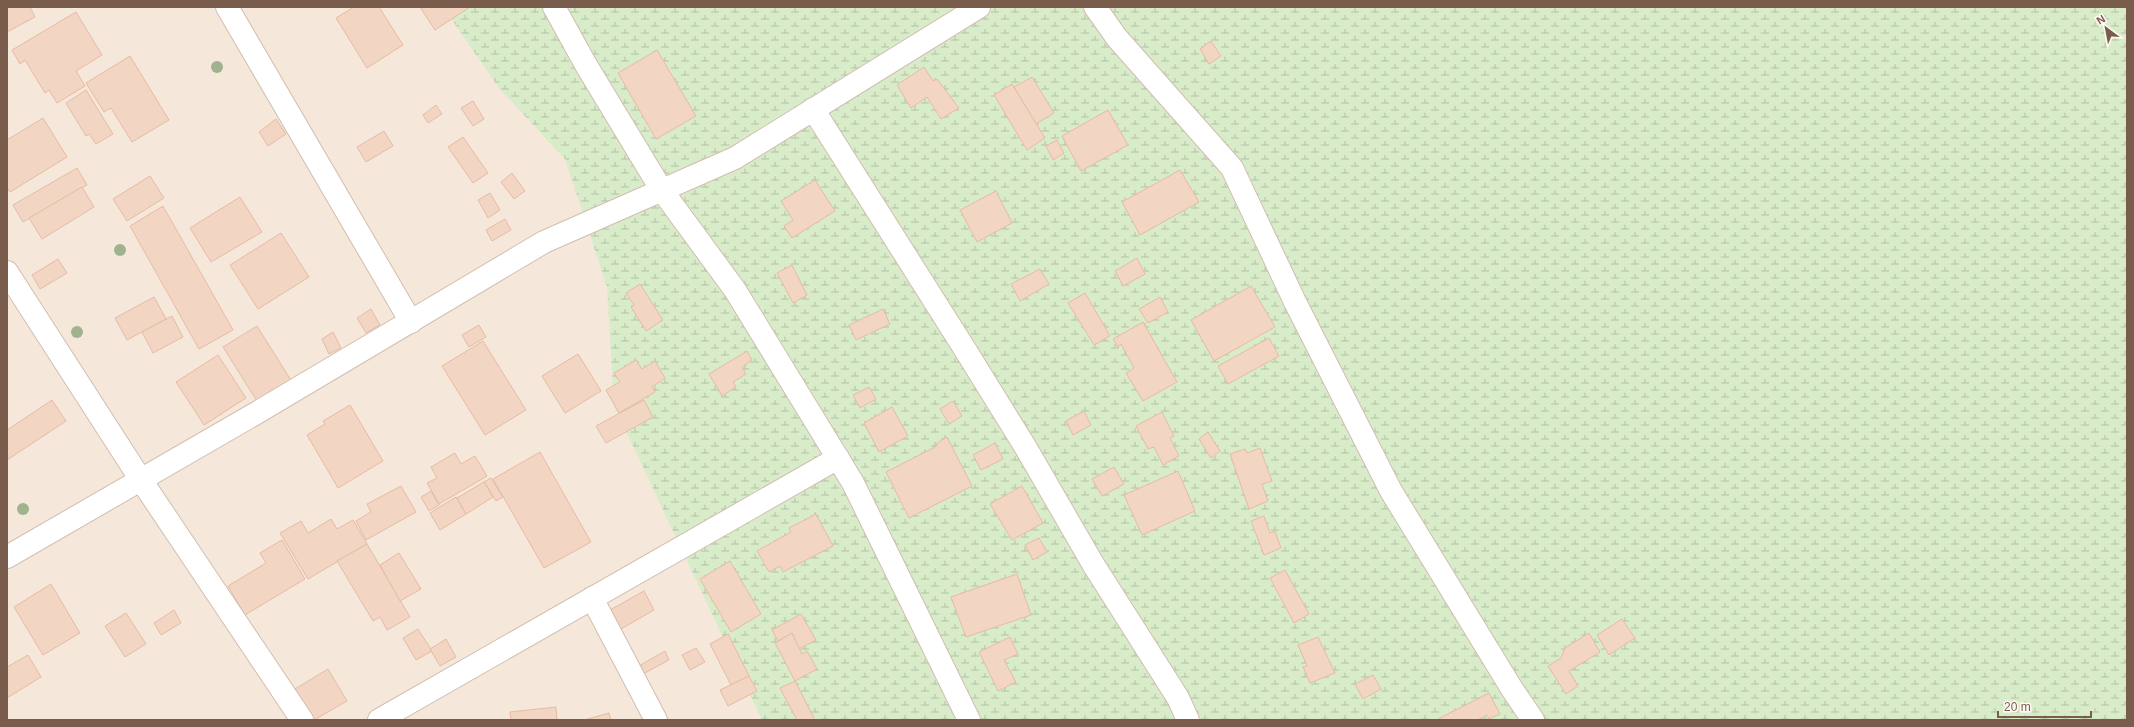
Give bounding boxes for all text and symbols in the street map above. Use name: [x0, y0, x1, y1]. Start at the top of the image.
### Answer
north arrow: [2086, 8, 2126, 48]
text: N: [2094, 12, 2107, 27]
scale bar: [1998, 693, 2091, 719]
text: 20 m: [2004, 700, 2031, 714]

